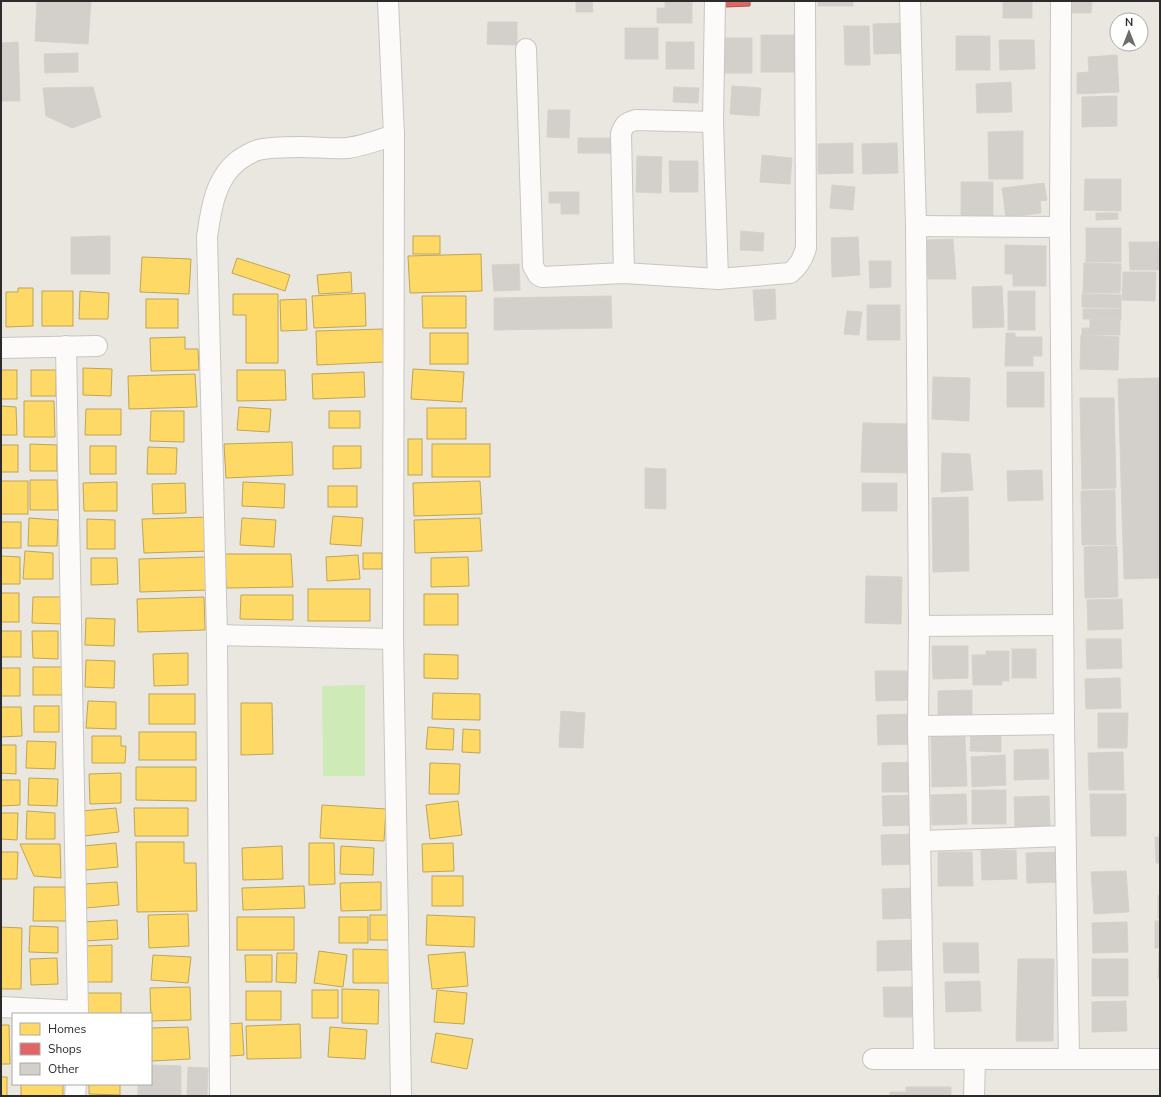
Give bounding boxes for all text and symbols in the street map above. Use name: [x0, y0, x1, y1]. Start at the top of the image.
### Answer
north arrow: [1109, 12, 1149, 52]
text: N: [1125, 15, 1133, 30]
legend: [12, 1013, 152, 1085]
text: Homes: [48, 1021, 86, 1037]
text: Shops: [48, 1041, 82, 1057]
text: Other: [48, 1061, 80, 1077]

